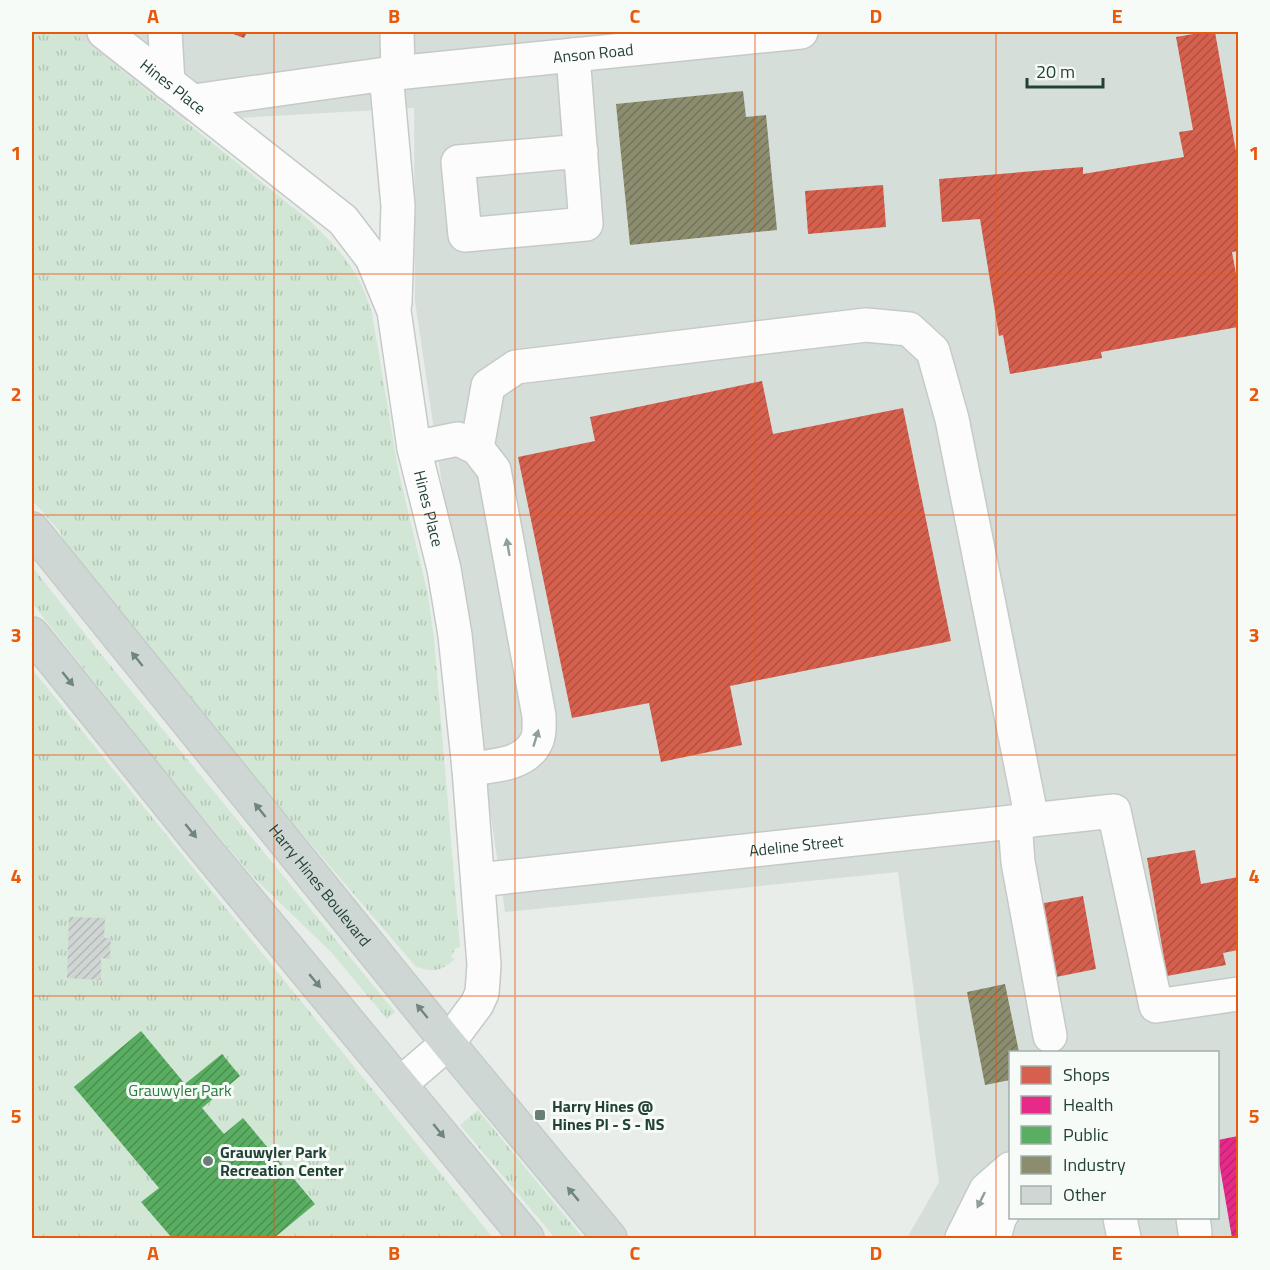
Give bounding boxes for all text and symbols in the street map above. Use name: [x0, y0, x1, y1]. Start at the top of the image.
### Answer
text: A: [147, 0, 159, 31]
text: B: [388, 0, 400, 31]
text: C: [630, 0, 641, 31]
text: D: [870, 0, 882, 31]
text: E: [1111, 0, 1123, 31]
street label: Anson Road: [552, 37, 634, 69]
scale bar: [1027, 51, 1104, 89]
street label: Hines Place: [135, 53, 211, 120]
text: 20 m: [1036, 58, 1075, 85]
text: 1: [10, 137, 22, 168]
text: 1: [1248, 137, 1260, 168]
text: 2: [10, 378, 22, 409]
text: 2: [1248, 378, 1260, 409]
street label: Hines Place: [408, 468, 450, 549]
one-way arrow: [503, 537, 512, 556]
text: 3: [10, 619, 22, 650]
text: 3: [1248, 619, 1260, 650]
one-way arrow: [130, 651, 143, 667]
one-way arrow: [62, 671, 75, 687]
one-way arrow: [532, 729, 541, 747]
one-way arrow: [254, 803, 266, 818]
street label: Harry Hines Boulevard: [263, 819, 377, 951]
one-way arrow: [184, 823, 197, 839]
street label: Adeline Street: [748, 828, 845, 863]
text: 4: [10, 860, 22, 891]
text: 4: [1248, 860, 1260, 891]
one-way arrow: [308, 973, 321, 988]
one-way arrow: [416, 1004, 429, 1019]
legend: [1009, 1051, 1219, 1219]
text: Shops: [1063, 1061, 1110, 1088]
park label: Grauwyler Park: [128, 1078, 232, 1102]
text: Health: [1063, 1091, 1113, 1118]
place label: Harry Hines @ Hines Pl - S - NS: [552, 1094, 665, 1136]
text: 5: [10, 1100, 22, 1131]
text: 5: [1248, 1100, 1260, 1131]
marker: Harry Hines @ Hines Pl - S - NS: [533, 1108, 547, 1122]
text: Public: [1063, 1121, 1109, 1148]
one-way arrow: [433, 1124, 445, 1139]
place label: Grauwyler Park Recreation Center: [220, 1140, 344, 1182]
text: Industry: [1063, 1151, 1126, 1178]
marker: Grauwyler Park Recreation Center: [201, 1154, 215, 1168]
text: Other: [1063, 1181, 1106, 1208]
one-way arrow: [567, 1186, 580, 1201]
one-way arrow: [977, 1191, 986, 1208]
text: A: [147, 1237, 159, 1268]
text: B: [388, 1237, 400, 1268]
text: C: [630, 1237, 641, 1268]
text: D: [870, 1237, 882, 1268]
text: E: [1111, 1237, 1123, 1268]

